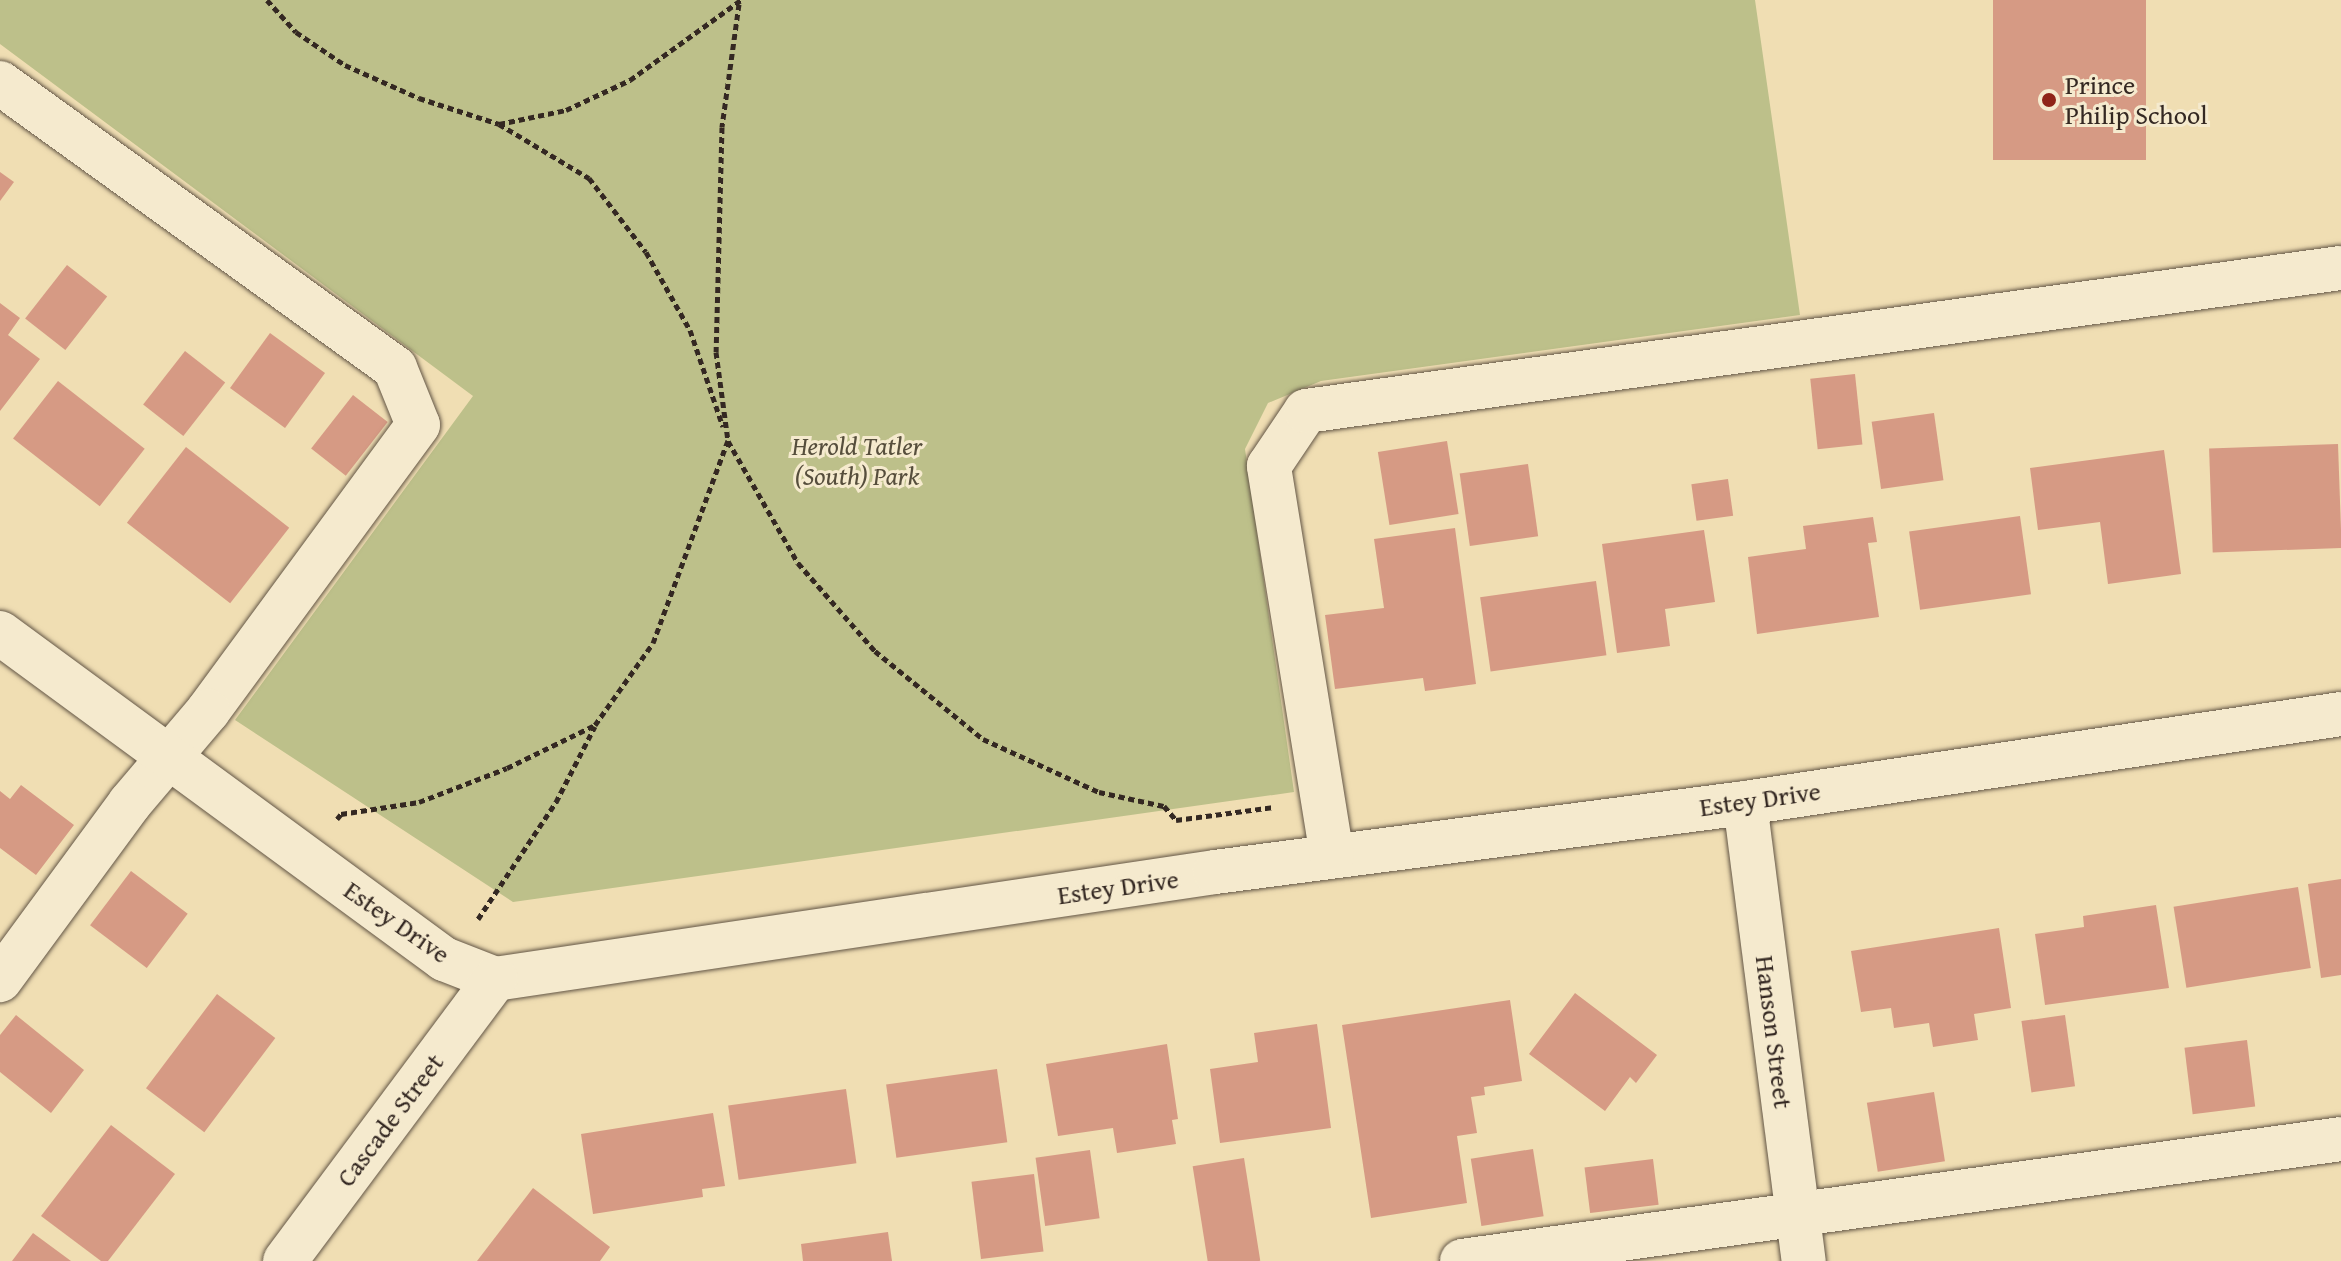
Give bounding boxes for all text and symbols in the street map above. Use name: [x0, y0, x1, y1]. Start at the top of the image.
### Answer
place label: Prince Philip School: [2065, 69, 2207, 130]
marker: Prince Philip School: [2040, 91, 2058, 109]
park label: Herold Tatler (South) Park: [792, 430, 922, 492]
street label: Estey Drive: [1697, 775, 1823, 823]
street label: Estey Drive: [1055, 863, 1181, 911]
street label: Estey Drive: [338, 874, 456, 970]
street label: Hanson Street: [1749, 954, 1799, 1110]
street label: Cascade Street: [330, 1047, 450, 1193]

